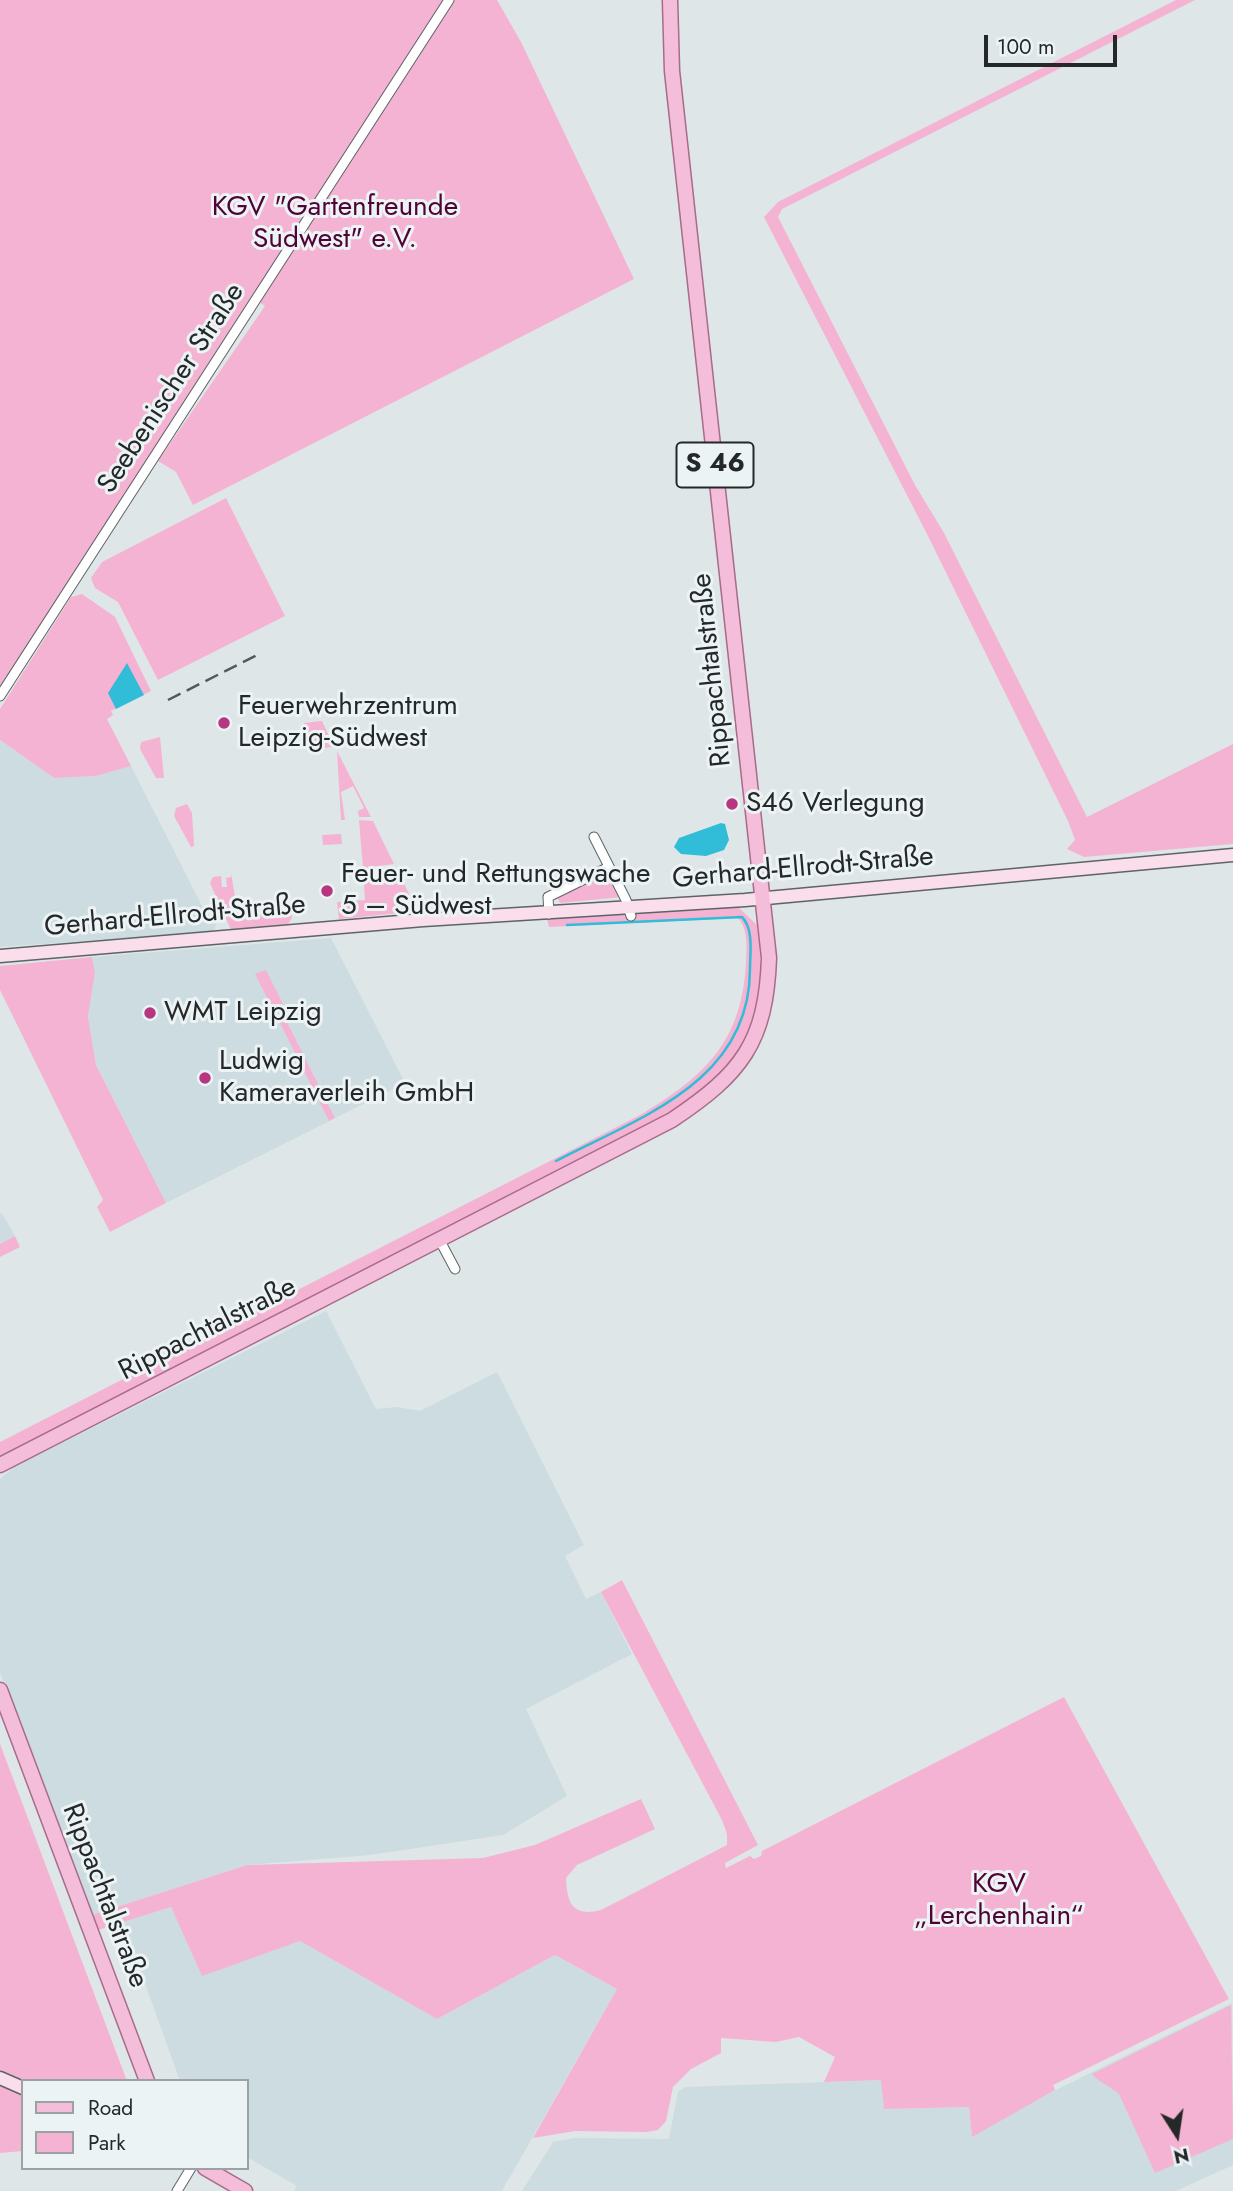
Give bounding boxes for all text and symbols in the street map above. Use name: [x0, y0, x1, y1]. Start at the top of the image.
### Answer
scale bar: [988, 21, 1121, 65]
text: 100 m: [997, 32, 1054, 62]
park label: KGV "Gartenfreunde Südwest" e.V.: [212, 191, 458, 257]
street label: Seebenischer Straße: [92, 278, 252, 500]
road number: S 46: [676, 442, 754, 488]
street label: Rippachtalstraße: [686, 572, 740, 768]
place label: Feuerwehrzentrum Leipzig-Südwest: [238, 690, 458, 756]
marker: Feuerwehrzentrum Leipzig-Südwest: [216, 715, 232, 731]
place label: S46 Verlegung: [746, 787, 925, 821]
marker: S46 Verlegung: [724, 796, 740, 812]
street label: Gerhard-Ellrodt-Straße: [671, 841, 935, 897]
place label: Feuer- und Rettungswache 5 – Südwest: [341, 858, 650, 924]
marker: Feuer- und Rettungswache 5 – Südwest: [319, 883, 335, 899]
street label: Gerhard-Ellrodt-Straße: [43, 889, 307, 945]
place label: WMT Leipzig: [164, 996, 322, 1030]
marker: WMT Leipzig: [142, 1005, 158, 1021]
place label: Ludwig Kameraverleih GmbH: [219, 1045, 474, 1111]
marker: Ludwig Kameraverleih GmbH: [197, 1070, 213, 1086]
street label: Rippachtalstraße: [114, 1271, 302, 1389]
street label: Rippachtalstraße: [53, 1799, 155, 1993]
park label: KGV „Lerchenhain“: [914, 1868, 1084, 1934]
legend: [21, 2079, 248, 2170]
text: Road: [88, 2093, 133, 2123]
north arrow: [1142, 2100, 1212, 2170]
text: Park: [88, 2128, 125, 2158]
text: N: [1171, 2141, 1192, 2171]

